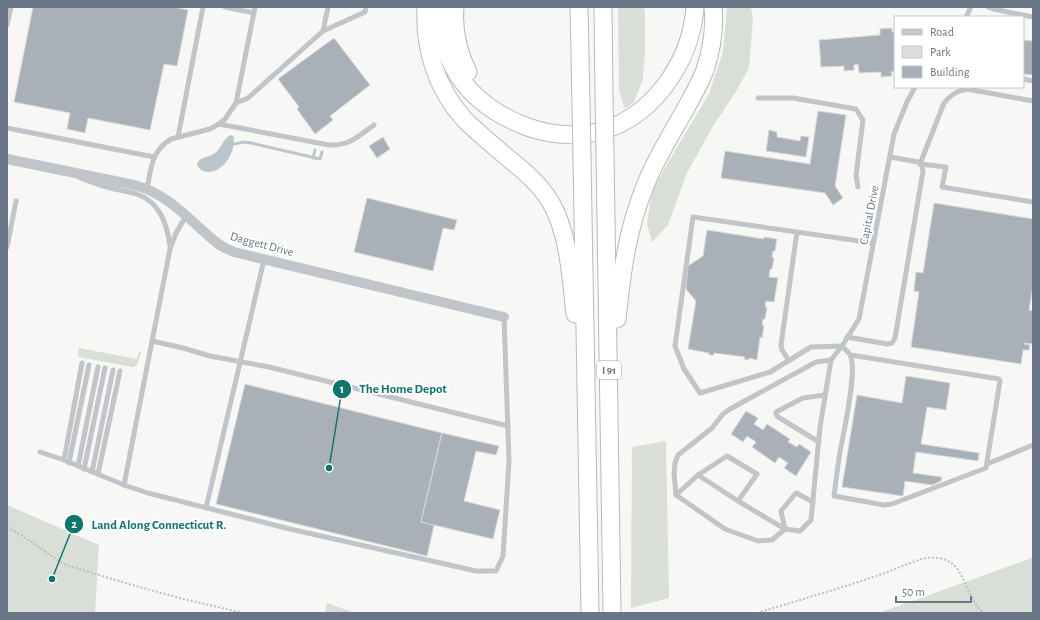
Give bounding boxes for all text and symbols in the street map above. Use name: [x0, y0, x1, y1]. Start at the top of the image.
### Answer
legend: [894, 16, 1024, 88]
text: Road: [930, 26, 954, 38]
text: Park: [930, 46, 951, 58]
text: Building: [930, 66, 970, 78]
street label: Capital Drive: [857, 184, 881, 246]
street label: Daggett Drive: [229, 230, 295, 258]
road number: I 91: [597, 361, 621, 379]
callout: The Home Depot: [332, 376, 455, 401]
text: 1: [340, 383, 344, 395]
text: The Home Depot: [359, 383, 447, 396]
callout: Land Along Connecticut R.: [64, 512, 234, 537]
text: 2: [71, 518, 77, 530]
text: Land Along Connecticut R.: [92, 519, 226, 532]
scale bar: [896, 578, 971, 604]
text: 50 m: [902, 586, 925, 598]

